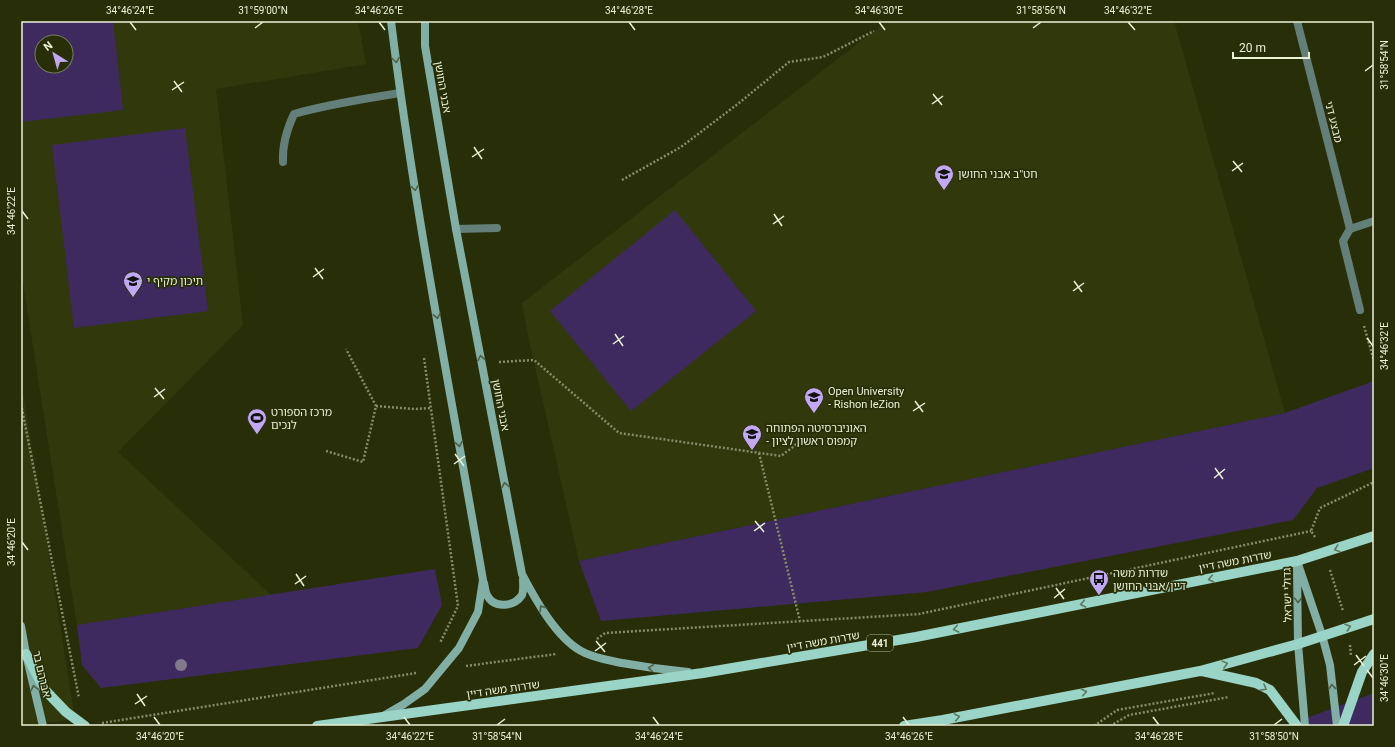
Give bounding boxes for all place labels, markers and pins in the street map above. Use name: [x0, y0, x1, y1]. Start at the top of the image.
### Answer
school or university icon: חט''ב אבני החושן: [933, 163, 955, 191]
place label: חט''ב אבני החושן: [958, 168, 1038, 181]
school or university icon: תיכון מקיף י: [122, 270, 144, 298]
place label: תיכון מקיף י: [147, 275, 203, 288]
place label: Open University - Rishon leZion: [828, 385, 905, 411]
school or university icon: Open University - Rishon leZion: [803, 386, 825, 414]
place label: מרכז הספורט לנכים: [271, 406, 332, 432]
sports icon: מרכז הספורט לנכים: [246, 407, 268, 435]
place label: האוניברסיטה הפתוחה - קמפוס ראשון לציון: [766, 422, 867, 448]
school or university icon: האוניברסיטה הפתוחה - קמפוס ראשון לציון: [741, 423, 763, 451]
place label: שדרות משה דיין/אבני החושן: [1113, 567, 1186, 593]
bus stop icon: שדרות משה דיין/אבני החושן: [1088, 568, 1110, 596]

